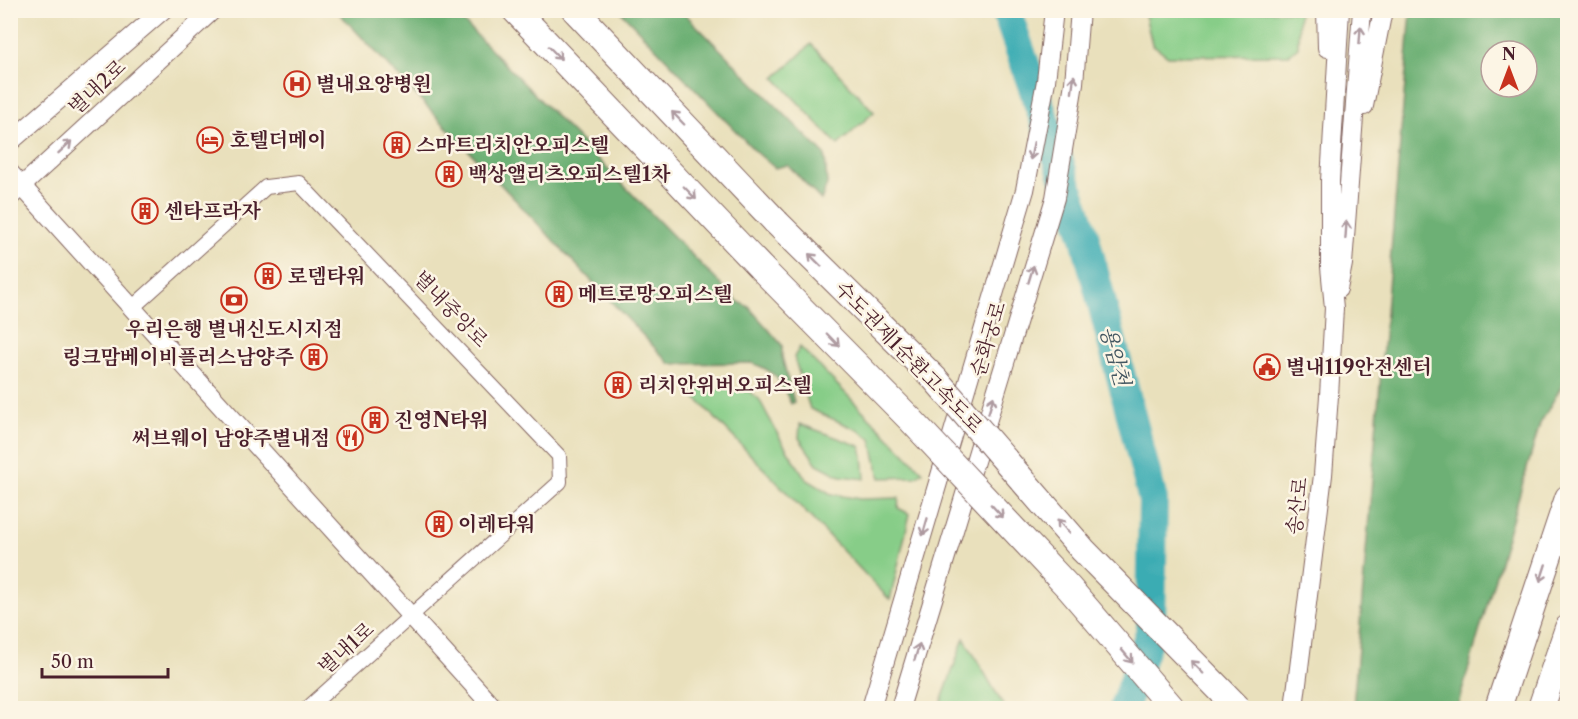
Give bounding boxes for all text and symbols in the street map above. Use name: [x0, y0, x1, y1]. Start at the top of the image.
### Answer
one-way arrow: [1355, 26, 1366, 46]
north arrow: [1479, 39, 1539, 99]
text: N: [1502, 44, 1516, 64]
one-way arrow: [548, 45, 563, 60]
street label: 별내2로: [63, 55, 131, 119]
hospital icon: 별내요양병원: [282, 69, 312, 99]
place label: 별내요양병원: [316, 72, 432, 96]
one-way arrow: [1068, 75, 1079, 95]
one-way arrow: [670, 111, 685, 126]
hotel icon: 호텔더메이: [195, 125, 225, 155]
place label: 호텔더메이: [230, 128, 327, 152]
building icon: 스마트리치안오피스텔: [382, 130, 412, 160]
place label: 스마트리치안오피스텔: [416, 133, 609, 157]
one-way arrow: [57, 140, 72, 154]
one-way arrow: [1026, 141, 1037, 160]
building icon: 백상앨리츠오피스텔1차: [434, 159, 464, 189]
place label: 백상앨리츠오피스텔1차: [468, 162, 671, 186]
one-way arrow: [683, 186, 698, 201]
building icon: 센타프라자: [130, 196, 160, 226]
place label: 센타프라자: [164, 199, 261, 223]
one-way arrow: [1340, 220, 1351, 240]
one-way arrow: [808, 253, 823, 268]
building icon: 로뎀타워: [253, 261, 283, 291]
place label: 로뎀타워: [288, 264, 365, 288]
one-way arrow: [1026, 265, 1037, 284]
street label: 별내중앙로: [409, 266, 493, 352]
street label: 수도권제1순환고속도로: [830, 276, 988, 438]
building icon: 메트로망오피스텔: [544, 279, 574, 309]
place label: 메트로망오피스텔: [578, 282, 733, 306]
bank icon: 우리은행 별내신도시지점: [219, 285, 249, 315]
street label: 순화궁로: [965, 299, 1011, 379]
place label: 우리은행 별내신도시지점: [125, 317, 343, 341]
water label: 용암천: [1096, 323, 1136, 390]
one-way arrow: [825, 333, 840, 348]
building icon: 링크맘베이비플러스남양주: [299, 342, 329, 372]
place label: 링크맘베이비플러스남양주: [62, 345, 294, 369]
public building icon: 별내119안전센터: [1252, 352, 1282, 382]
place label: 별내119안전센터: [1286, 355, 1432, 379]
building icon: 리치안위버오피스텔: [603, 370, 633, 400]
place label: 리치안위버오피스텔: [638, 373, 812, 397]
one-way arrow: [986, 396, 997, 415]
building icon: 진영N타워: [360, 405, 390, 435]
place label: 진영N타워: [394, 408, 489, 432]
restaurant icon: 써브웨이 남양주별내점: [335, 423, 365, 453]
place label: 써브웨이 남양주별내점: [132, 426, 330, 450]
street label: 송산로: [1282, 476, 1312, 536]
one-way arrow: [990, 504, 1004, 519]
building icon: 이레타워: [424, 509, 454, 539]
place label: 이레타워: [458, 512, 535, 536]
one-way arrow: [919, 517, 930, 536]
one-way arrow: [1056, 518, 1069, 534]
one-way arrow: [1536, 563, 1547, 582]
street label: 별내1로: [313, 617, 379, 679]
scale bar: [42, 641, 168, 679]
one-way arrow: [912, 643, 923, 662]
one-way arrow: [1120, 648, 1134, 663]
text: 50 m: [51, 651, 94, 673]
one-way arrow: [1190, 659, 1205, 674]

